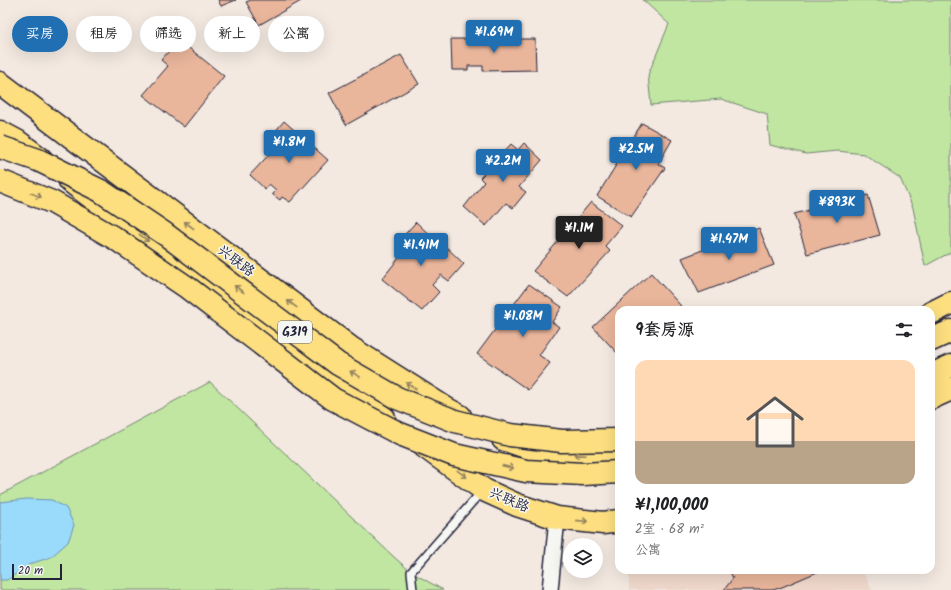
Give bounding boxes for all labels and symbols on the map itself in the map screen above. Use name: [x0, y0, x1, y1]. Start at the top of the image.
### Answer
pin: ¥1.69M: [461, 20, 527, 54]
pin: ¥1.8M: [261, 130, 317, 164]
pin: ¥2.5M: [608, 137, 664, 171]
pin: ¥2.2M: [475, 149, 531, 183]
pin: ¥893K: [809, 190, 865, 224]
one-way arrow: [30, 192, 42, 200]
pin: ¥1.1M: [551, 216, 607, 250]
one-way arrow: [183, 221, 194, 230]
pin: ¥1.47M: [696, 227, 762, 261]
pin: ¥1.41M: [388, 233, 454, 267]
one-way arrow: [139, 234, 150, 242]
street label: 兴联路: [213, 240, 259, 282]
one-way arrow: [233, 285, 244, 293]
one-way arrow: [287, 300, 298, 308]
pin: ¥1.08M: [490, 304, 556, 338]
road number: G319: [278, 321, 312, 343]
one-way arrow: [349, 369, 361, 377]
one-way arrow: [405, 382, 416, 390]
one-way arrow: [574, 451, 587, 459]
one-way arrow: [501, 464, 514, 472]
one-way arrow: [456, 470, 467, 478]
street label: 兴联路: [485, 482, 533, 518]
one-way arrow: [575, 517, 588, 524]
scale bar: [12, 562, 62, 581]

